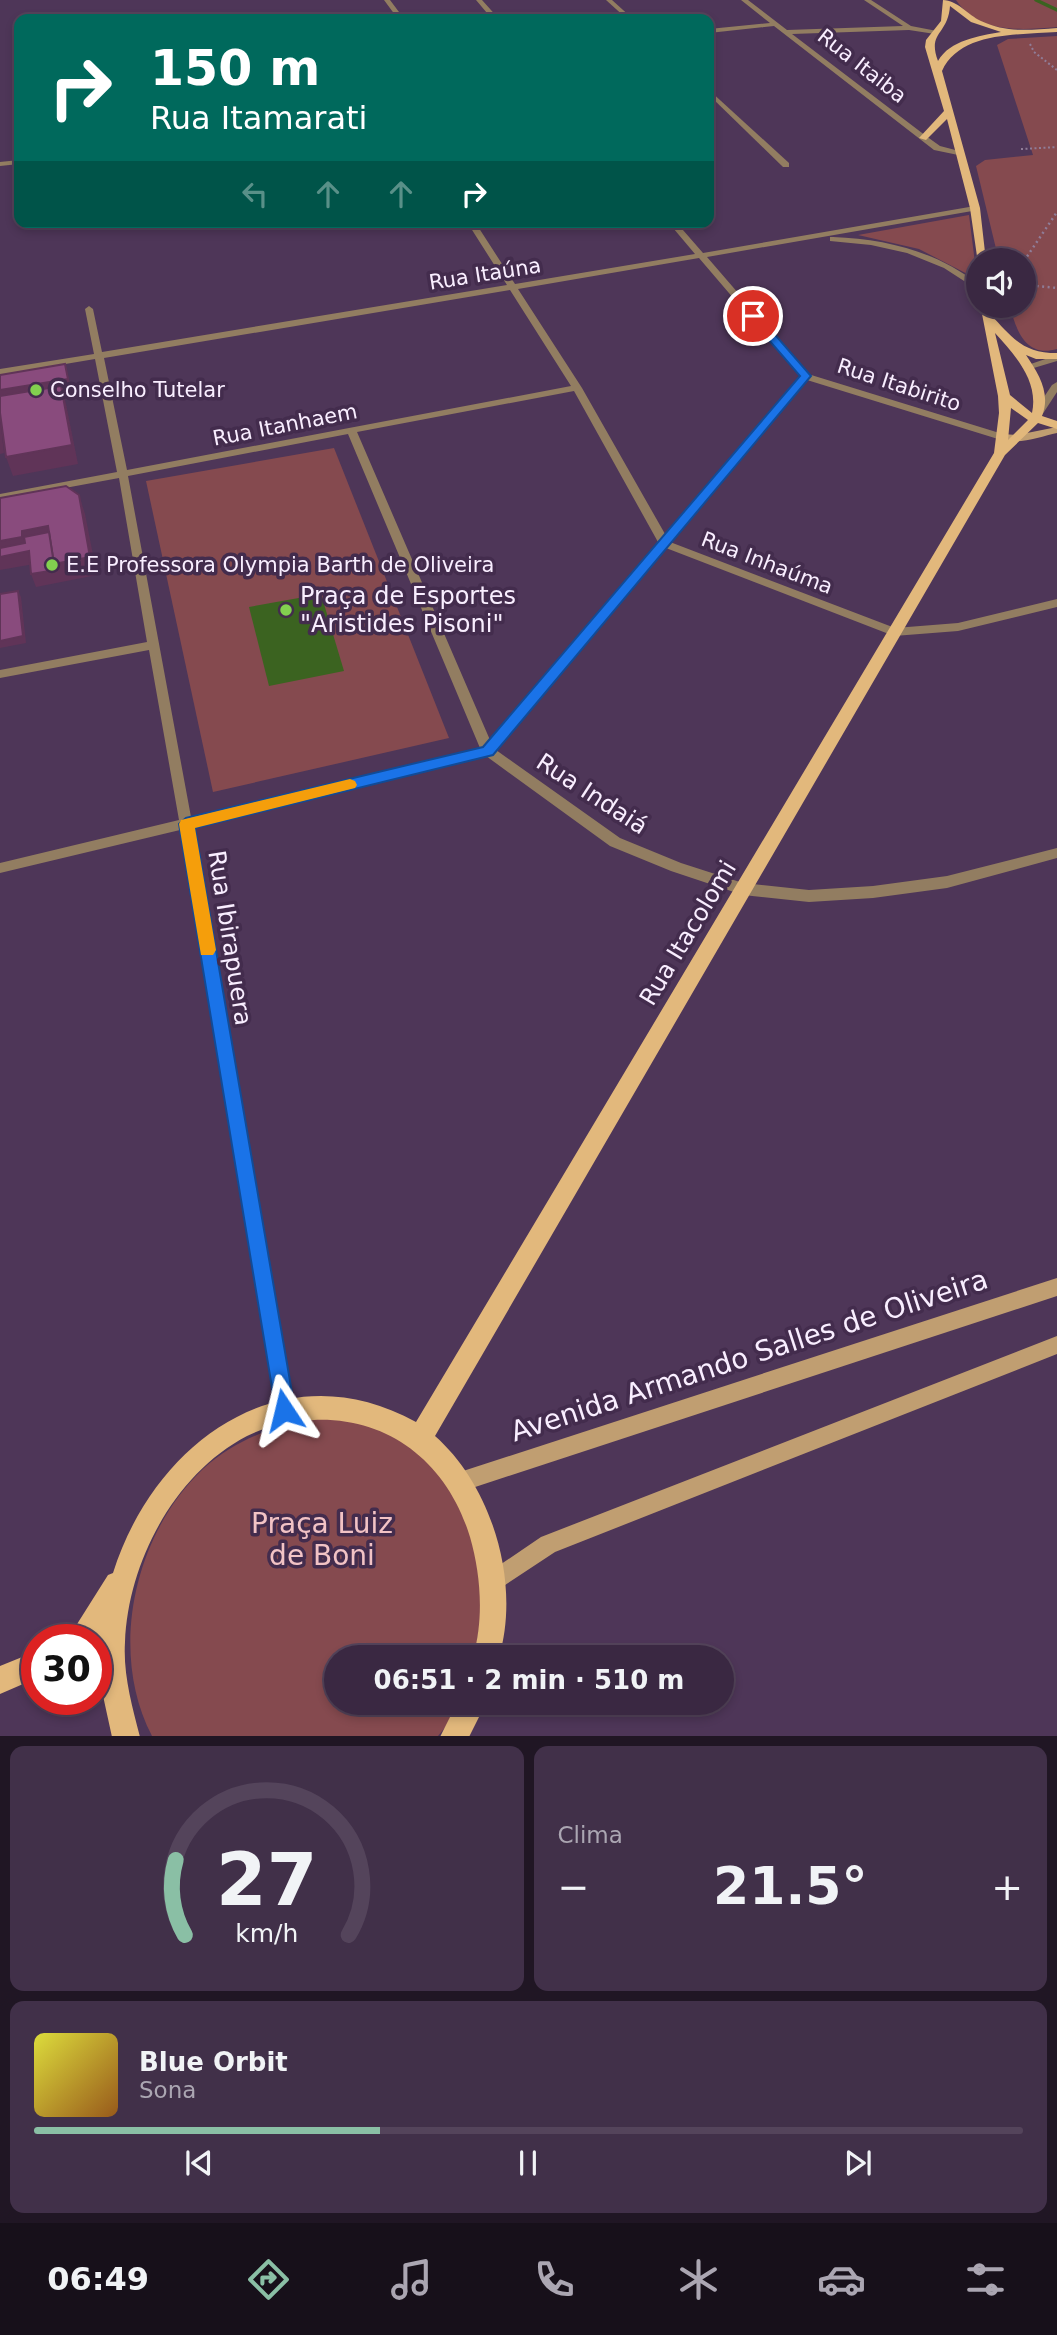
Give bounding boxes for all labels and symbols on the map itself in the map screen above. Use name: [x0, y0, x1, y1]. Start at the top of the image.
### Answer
street label: Rua Itaiba: [813, 24, 911, 108]
street label: Rua Itaúna: [427, 253, 543, 295]
pin: [723, 286, 783, 346]
street label: Rua Itabirito: [834, 354, 964, 416]
place label: Conselho Tutelar: [50, 378, 225, 402]
marker: Conselho Tutelar: [28, 382, 44, 398]
street label: Rua Itanhaem: [211, 399, 359, 451]
street label: Rua Inhaúma: [698, 527, 836, 599]
place label: E.E Professora Olympia Barth de Oliveira: [66, 553, 494, 577]
marker: E.E Professora Olympia Barth de Oliveira: [44, 557, 60, 573]
place label: Praça de Esportes "Aristides Pisoni": [300, 582, 516, 638]
marker: Praça de Esportes "Aristides Pisoni": [278, 602, 294, 618]
street label: Rua Indaiá: [531, 748, 653, 840]
street label: Rua Ibirapuera: [202, 849, 258, 1027]
street label: Rua Itacolomi: [634, 856, 742, 1010]
street label: Avenida Armando Salles de Oliveira: [506, 1263, 992, 1448]
position arrow: [247, 1373, 321, 1447]
park label: Praça Luiz de Boni: [251, 1507, 393, 1572]
speed limit sign: 30: [21, 1624, 112, 1715]

